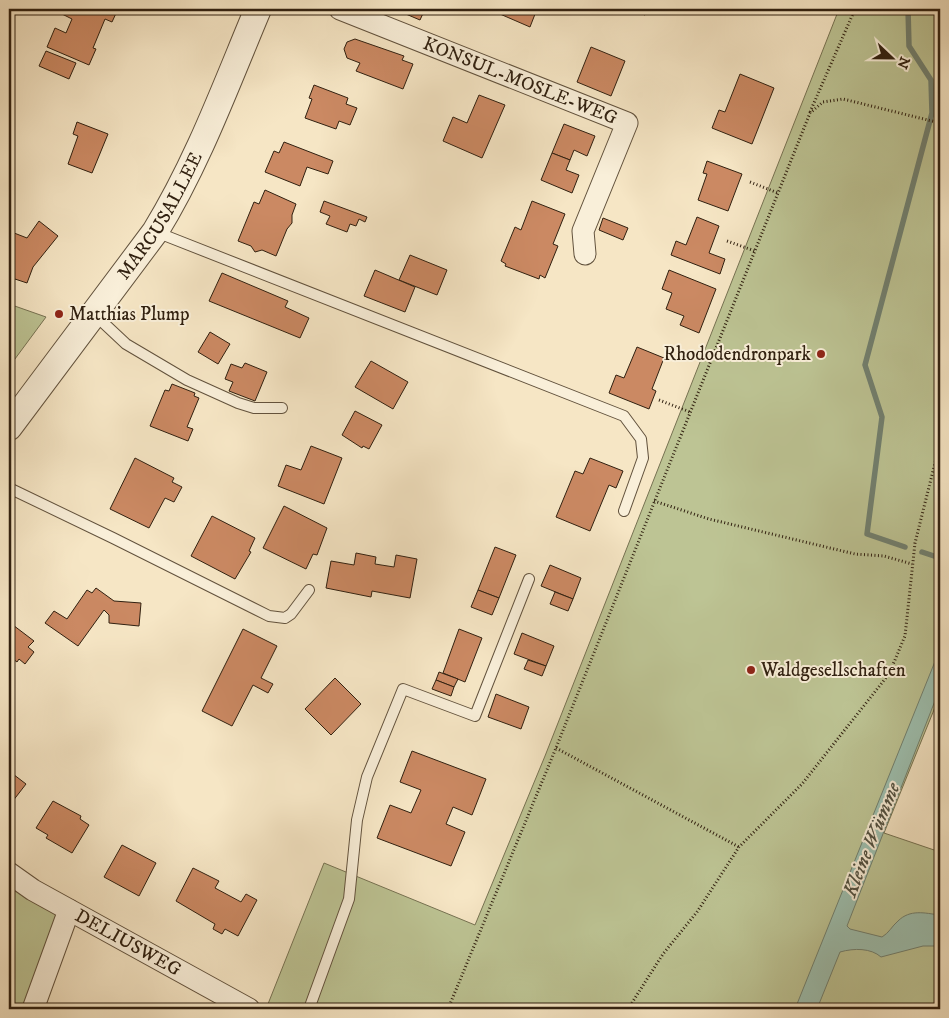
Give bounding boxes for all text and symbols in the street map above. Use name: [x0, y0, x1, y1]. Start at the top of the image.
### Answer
street label: KONSUL-MOSLE-WEG: [420, 32, 621, 130]
north arrow: [866, 32, 916, 82]
text: N: [892, 54, 914, 72]
street label: MARCUSALLEE: [112, 148, 207, 284]
place label: Matthias Plump: [69, 303, 190, 326]
marker: Matthias Plump: [53, 308, 65, 320]
place label: Rhododendronpark: [664, 343, 812, 366]
marker: Rhododendronpark: [815, 348, 827, 360]
place label: Waldgesellschaften: [760, 659, 906, 682]
marker: Waldgesellschaften: [745, 664, 757, 676]
water label: Kleine Wümme: [837, 778, 907, 902]
street label: DELIUSWEG: [71, 904, 185, 981]

